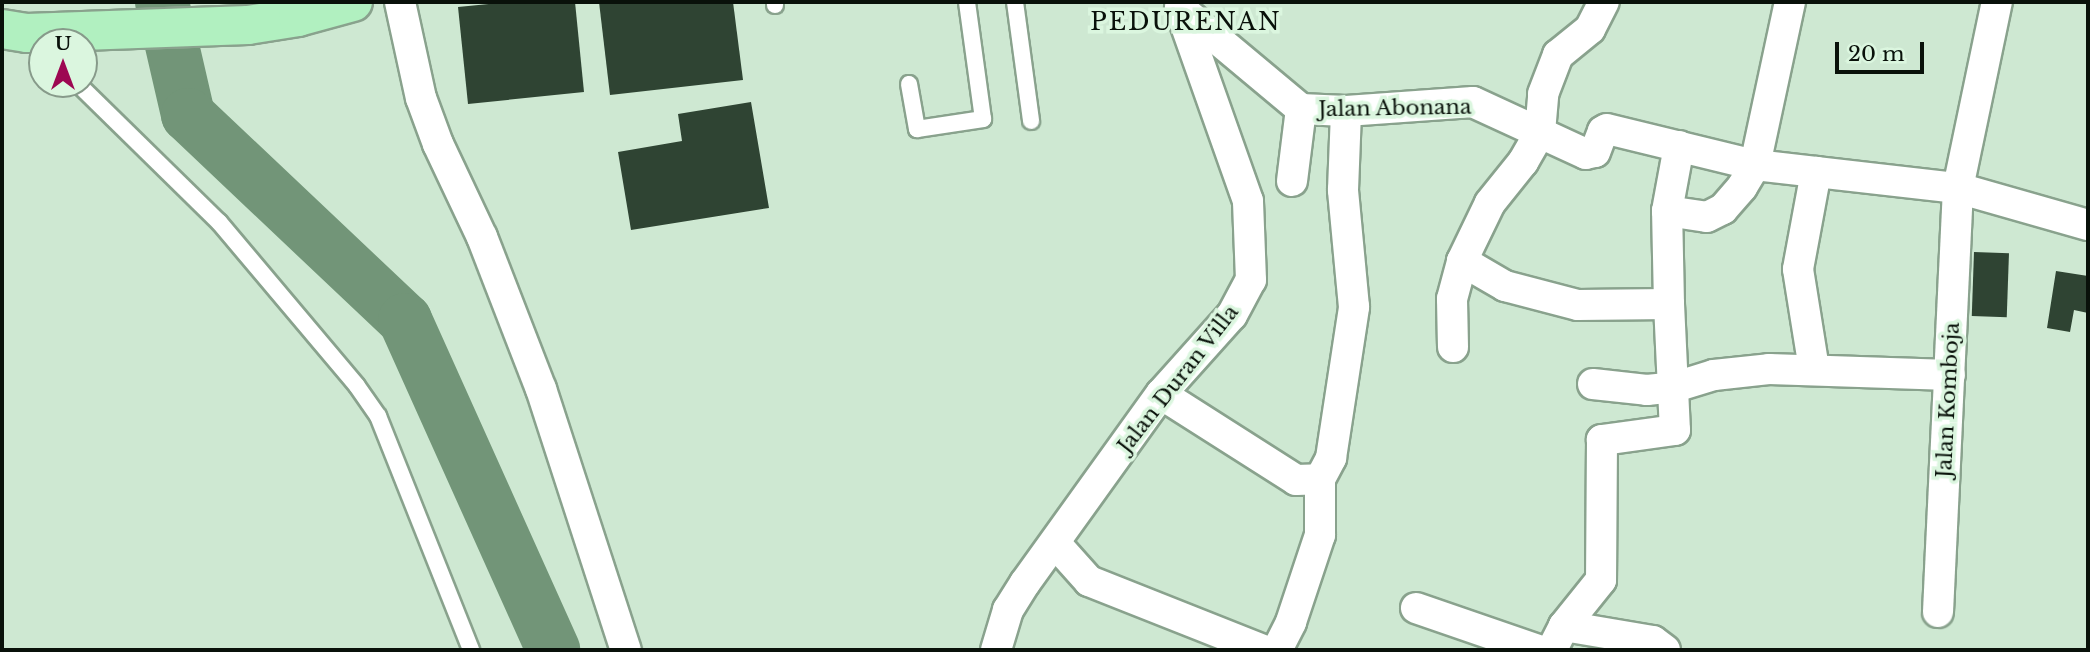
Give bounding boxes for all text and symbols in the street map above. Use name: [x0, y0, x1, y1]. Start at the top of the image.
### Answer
district label: PEDURENAN: [1091, 8, 1281, 36]
north arrow: [28, 28, 98, 98]
scale bar: [1838, 28, 1927, 72]
text: U: [55, 32, 71, 55]
text: 20 m: [1848, 41, 1905, 67]
street label: Jalan Abonana: [1318, 94, 1472, 122]
street label: Jalan Duran Villa: [1112, 300, 1244, 458]
street label: Jalan Komboja: [1931, 322, 1965, 478]

